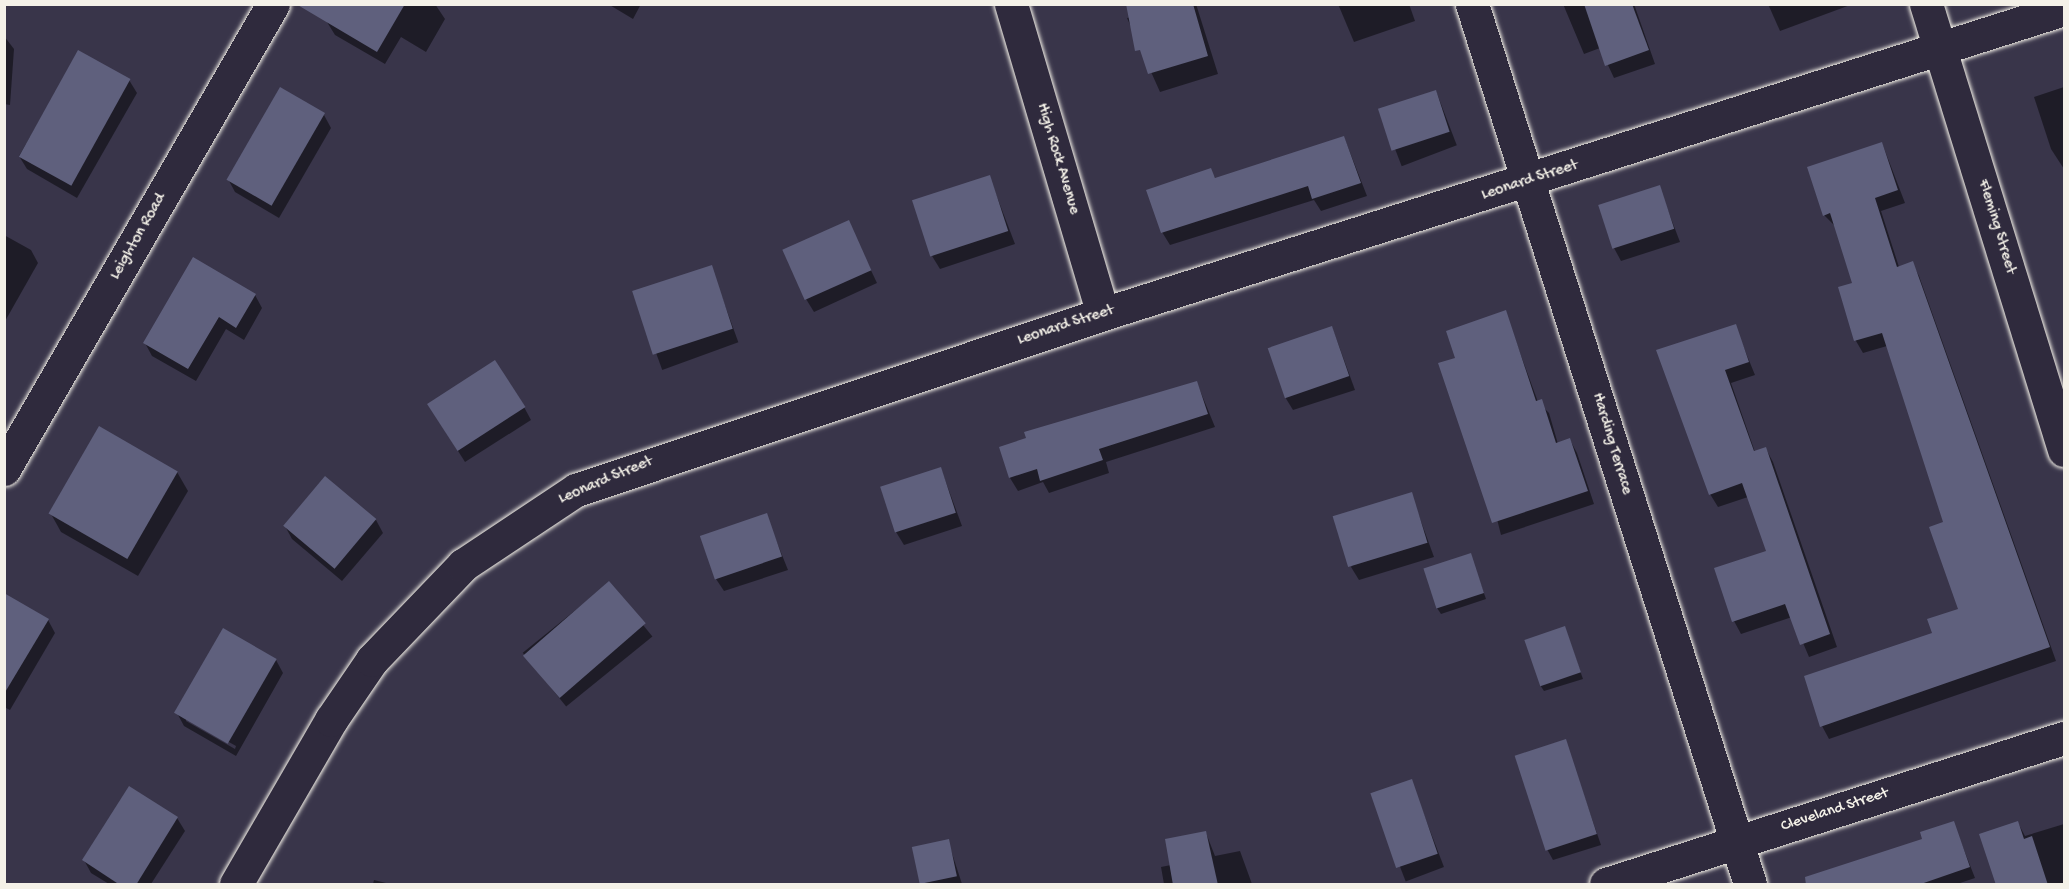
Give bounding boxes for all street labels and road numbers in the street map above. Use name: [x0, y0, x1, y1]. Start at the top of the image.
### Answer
street label: High Rock Avenue: [1031, 101, 1083, 217]
street label: Leonard Street: [1479, 156, 1581, 206]
street label: Fleming Street: [1972, 177, 2020, 277]
street label: Leighton Road: [107, 190, 171, 284]
street label: Leonard Street: [1015, 301, 1117, 351]
street label: Harding Terrace: [1586, 391, 1636, 497]
street label: Leonard Street: [556, 453, 656, 509]
street label: Cleveland Street: [1779, 785, 1891, 837]

